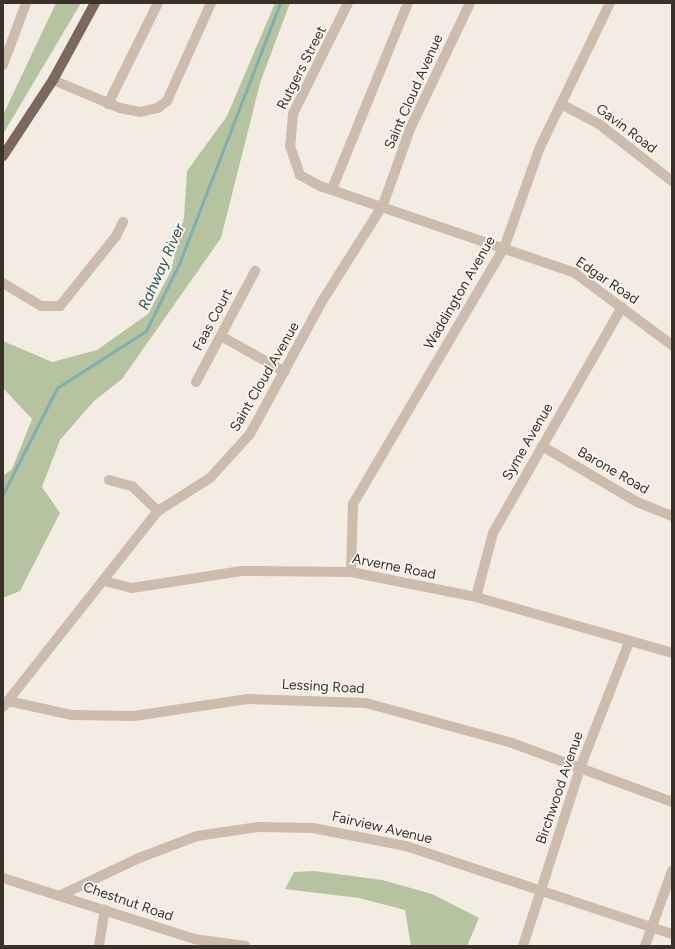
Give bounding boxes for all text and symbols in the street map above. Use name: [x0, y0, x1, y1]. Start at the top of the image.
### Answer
street label: Rutgers Street: [274, 23, 330, 113]
street label: Saint Cloud Avenue: [381, 32, 447, 152]
street label: Gavin Road: [592, 101, 660, 157]
water label: Rahway River: [135, 221, 189, 313]
street label: Waddington Avenue: [421, 234, 499, 352]
street label: Edgar Road: [572, 254, 642, 308]
street label: Faas Court: [190, 286, 236, 354]
street label: Saint Cloud Avenue: [227, 319, 303, 435]
street label: Syme Avenue: [499, 400, 557, 484]
street label: Barone Road: [574, 444, 652, 498]
street label: Arverne Road: [351, 551, 437, 583]
street label: Lessing Road: [281, 676, 365, 698]
street label: Birchwood Avenue: [533, 730, 587, 846]
street label: Fairview Avenue: [330, 808, 434, 848]
street label: Chestnut Road: [81, 879, 175, 925]

